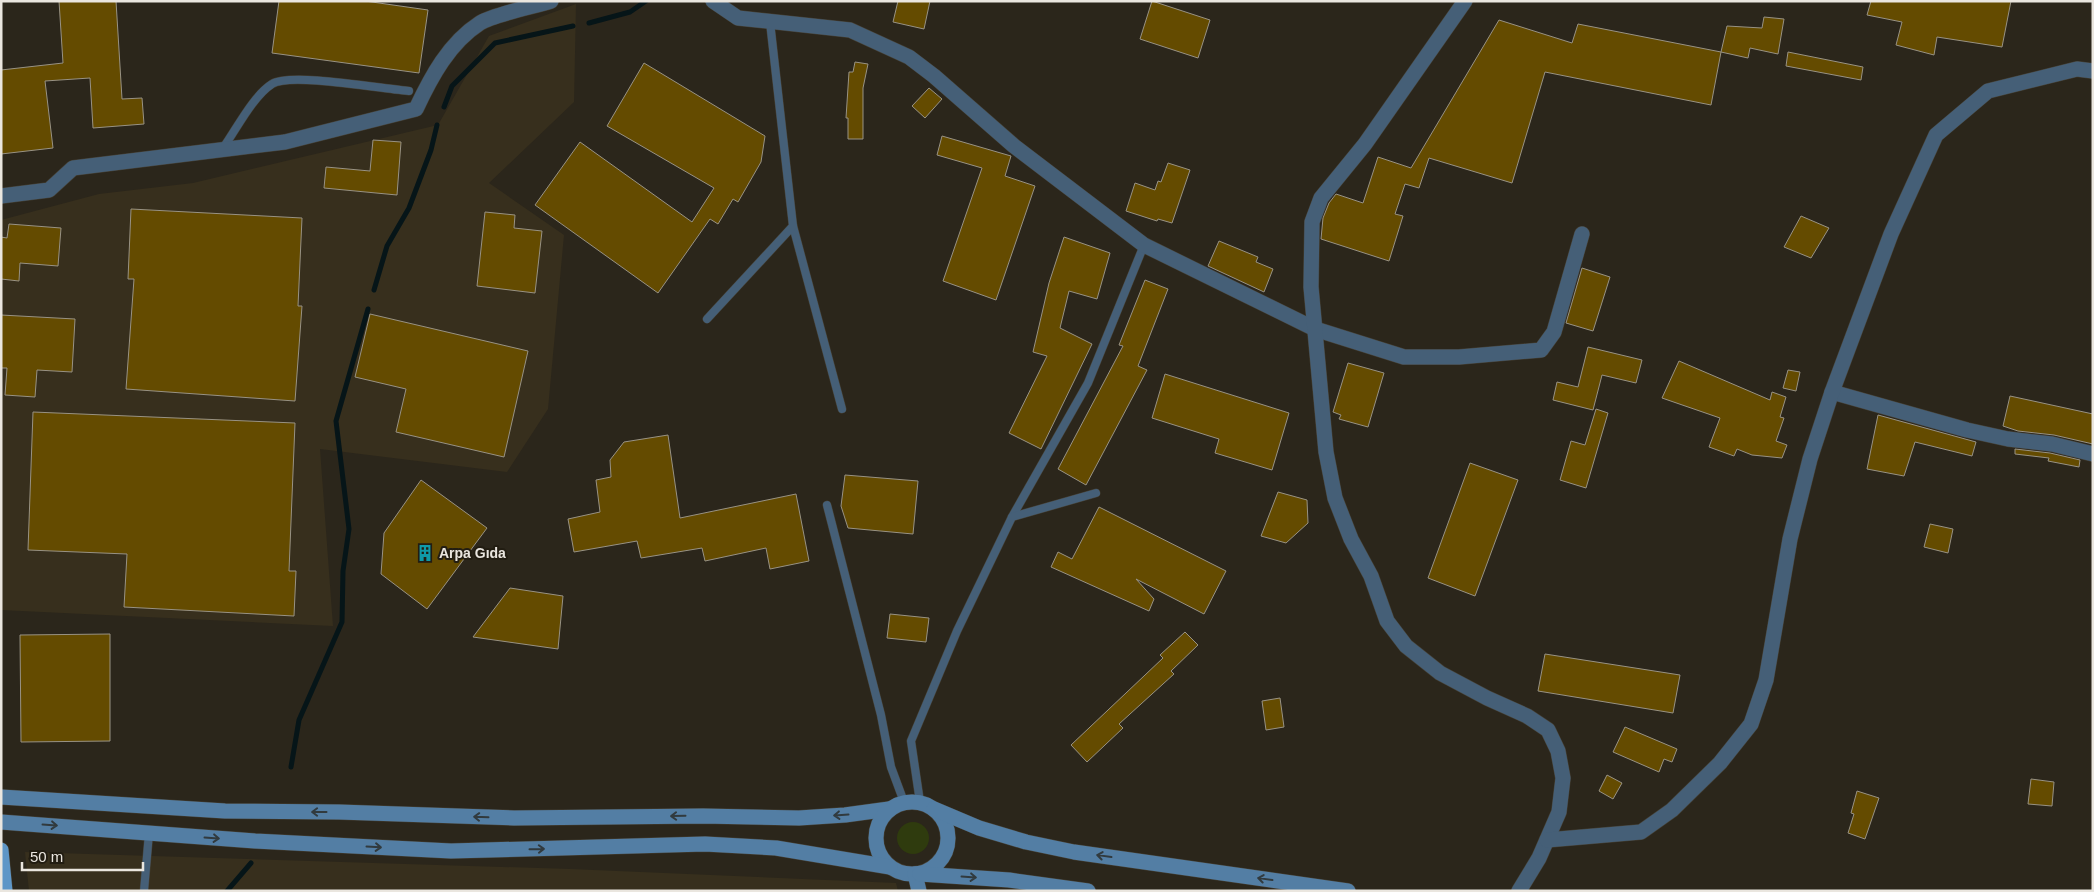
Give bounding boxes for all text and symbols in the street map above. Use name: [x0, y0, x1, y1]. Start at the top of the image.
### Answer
building icon: Arpa Gıda: [415, 543, 435, 563]
place label: Arpa Gıda: [439, 545, 506, 561]
one-way arrow: [311, 807, 327, 817]
one-way arrow: [671, 811, 687, 821]
one-way arrow: [833, 811, 849, 820]
one-way arrow: [473, 812, 489, 821]
one-way arrow: [42, 821, 58, 830]
one-way arrow: [204, 833, 220, 842]
scale bar: [22, 840, 144, 872]
one-way arrow: [366, 842, 382, 851]
one-way arrow: [528, 844, 544, 853]
text: 50 m: [30, 848, 63, 865]
one-way arrow: [1096, 851, 1112, 861]
one-way arrow: [961, 873, 977, 882]
one-way arrow: [1257, 874, 1273, 884]

